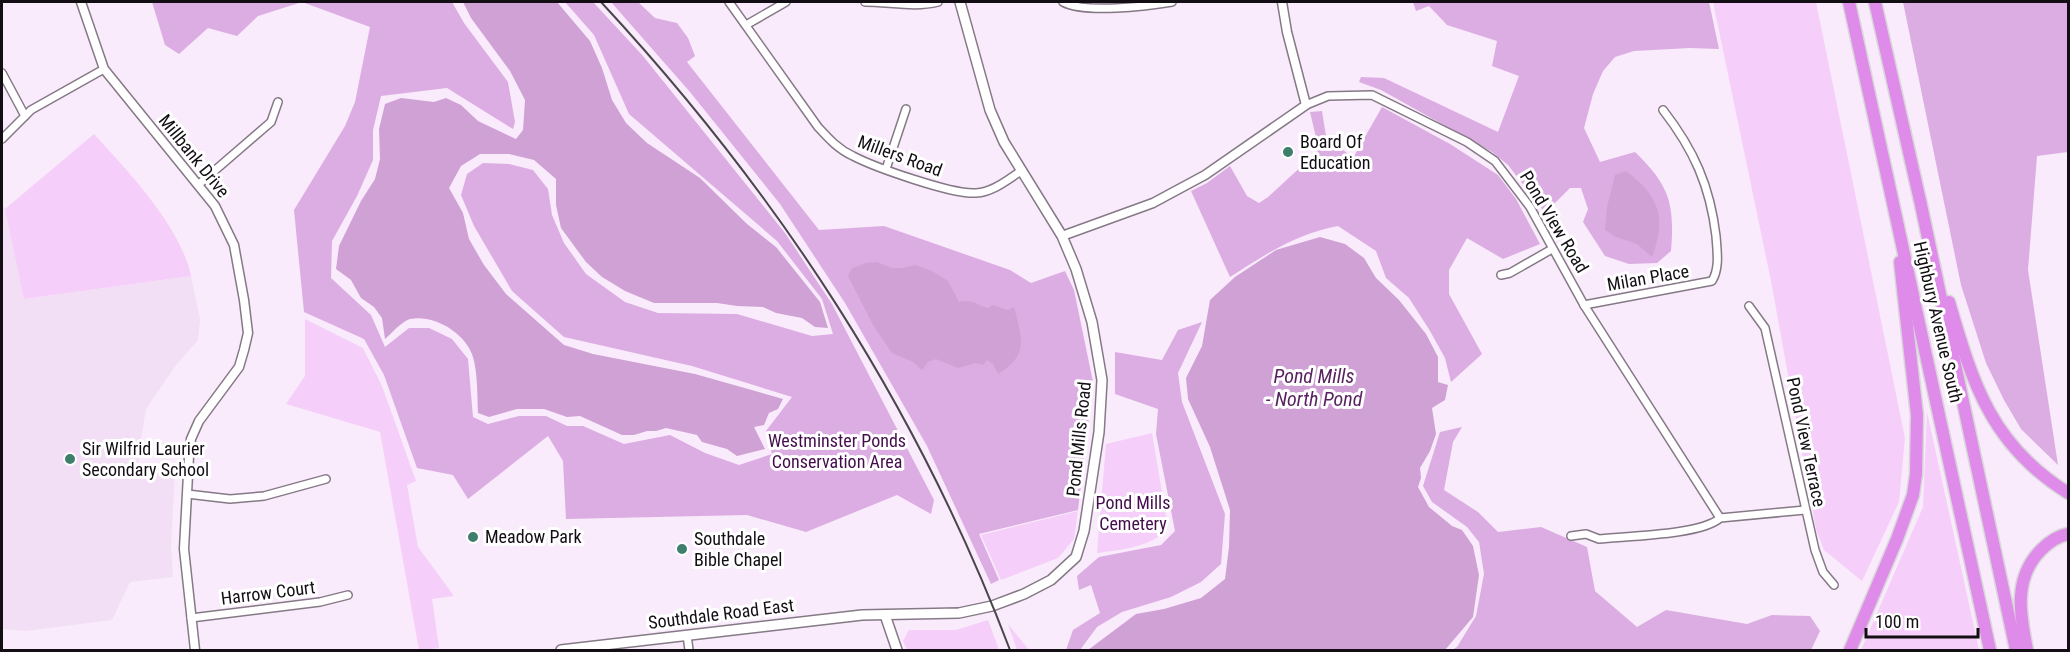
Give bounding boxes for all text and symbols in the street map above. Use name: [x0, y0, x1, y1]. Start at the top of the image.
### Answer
street label: Millbank Drive: [155, 110, 234, 201]
street label: Millers Road: [855, 131, 945, 181]
place label: Board Of Education: [1300, 131, 1371, 173]
marker: Board Of Education: [1281, 145, 1295, 159]
street label: Pond View Road: [1516, 167, 1593, 277]
street label: Highbury Avenue South: [1910, 239, 1967, 405]
street label: Milan Place: [1605, 260, 1691, 295]
water label: Pond Mills - North Pond: [1266, 364, 1363, 411]
street label: Pond View Terrace: [1783, 375, 1830, 509]
street label: Pond Mills Road: [1062, 381, 1095, 497]
park label: Westminster Ponds Conservation Area: [768, 430, 906, 472]
place label: Sir Wilfrid Laurier Secondary School: [82, 438, 209, 480]
marker: Sir Wilfrid Laurier Secondary School: [63, 452, 77, 466]
park label: Pond Mills Cemetery: [1096, 492, 1170, 534]
place label: Meadow Park: [485, 526, 582, 547]
place label: Southdale Bible Chapel: [694, 528, 783, 570]
marker: Meadow Park: [466, 530, 480, 544]
marker: Southdale Bible Chapel: [675, 542, 689, 556]
street label: Harrow Court: [220, 576, 316, 609]
street label: Southdale Road East: [647, 594, 795, 633]
scale bar: [1866, 601, 1978, 639]
text: 100 m: [1875, 611, 1919, 632]

